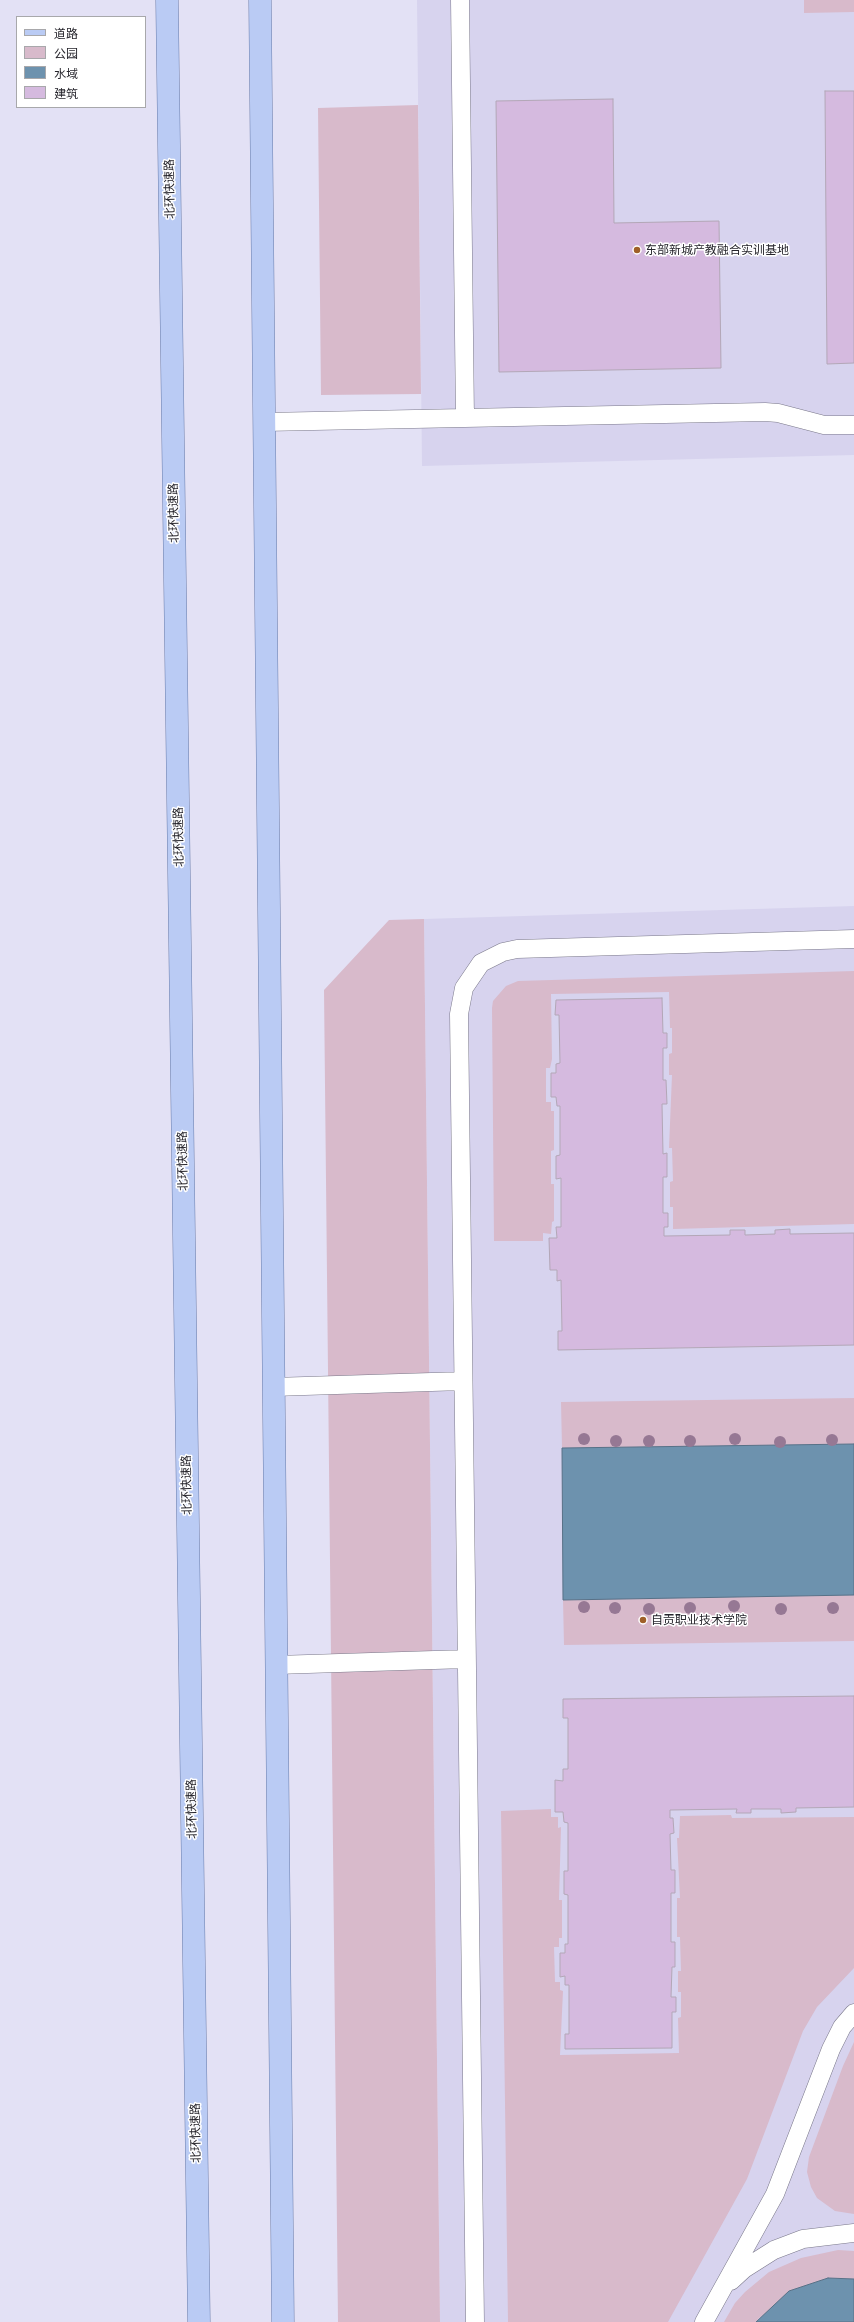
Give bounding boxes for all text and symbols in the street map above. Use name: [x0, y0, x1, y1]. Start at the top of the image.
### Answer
legend: [16, 16, 146, 108]
text: 道路: [54, 27, 78, 41]
text: 公园: [54, 47, 78, 61]
text: 水域: [54, 67, 78, 81]
text: 建筑: [54, 87, 78, 101]
street label: 北环快速路: [162, 159, 178, 219]
place label: 东部新城产教融合实训基地: [645, 243, 789, 257]
marker: 东部新城产教融合实训基地: [632, 245, 642, 255]
street label: 北环快速路: [166, 483, 182, 543]
street label: 北环快速路: [171, 807, 187, 867]
street label: 北环快速路: [175, 1131, 191, 1191]
street label: 北环快速路: [179, 1455, 195, 1515]
place label: 自贡职业技术学院: [651, 1613, 747, 1627]
marker: 自贡职业技术学院: [638, 1615, 648, 1625]
street label: 北环快速路: [184, 1779, 200, 1839]
street label: 北环快速路: [188, 2103, 204, 2163]

